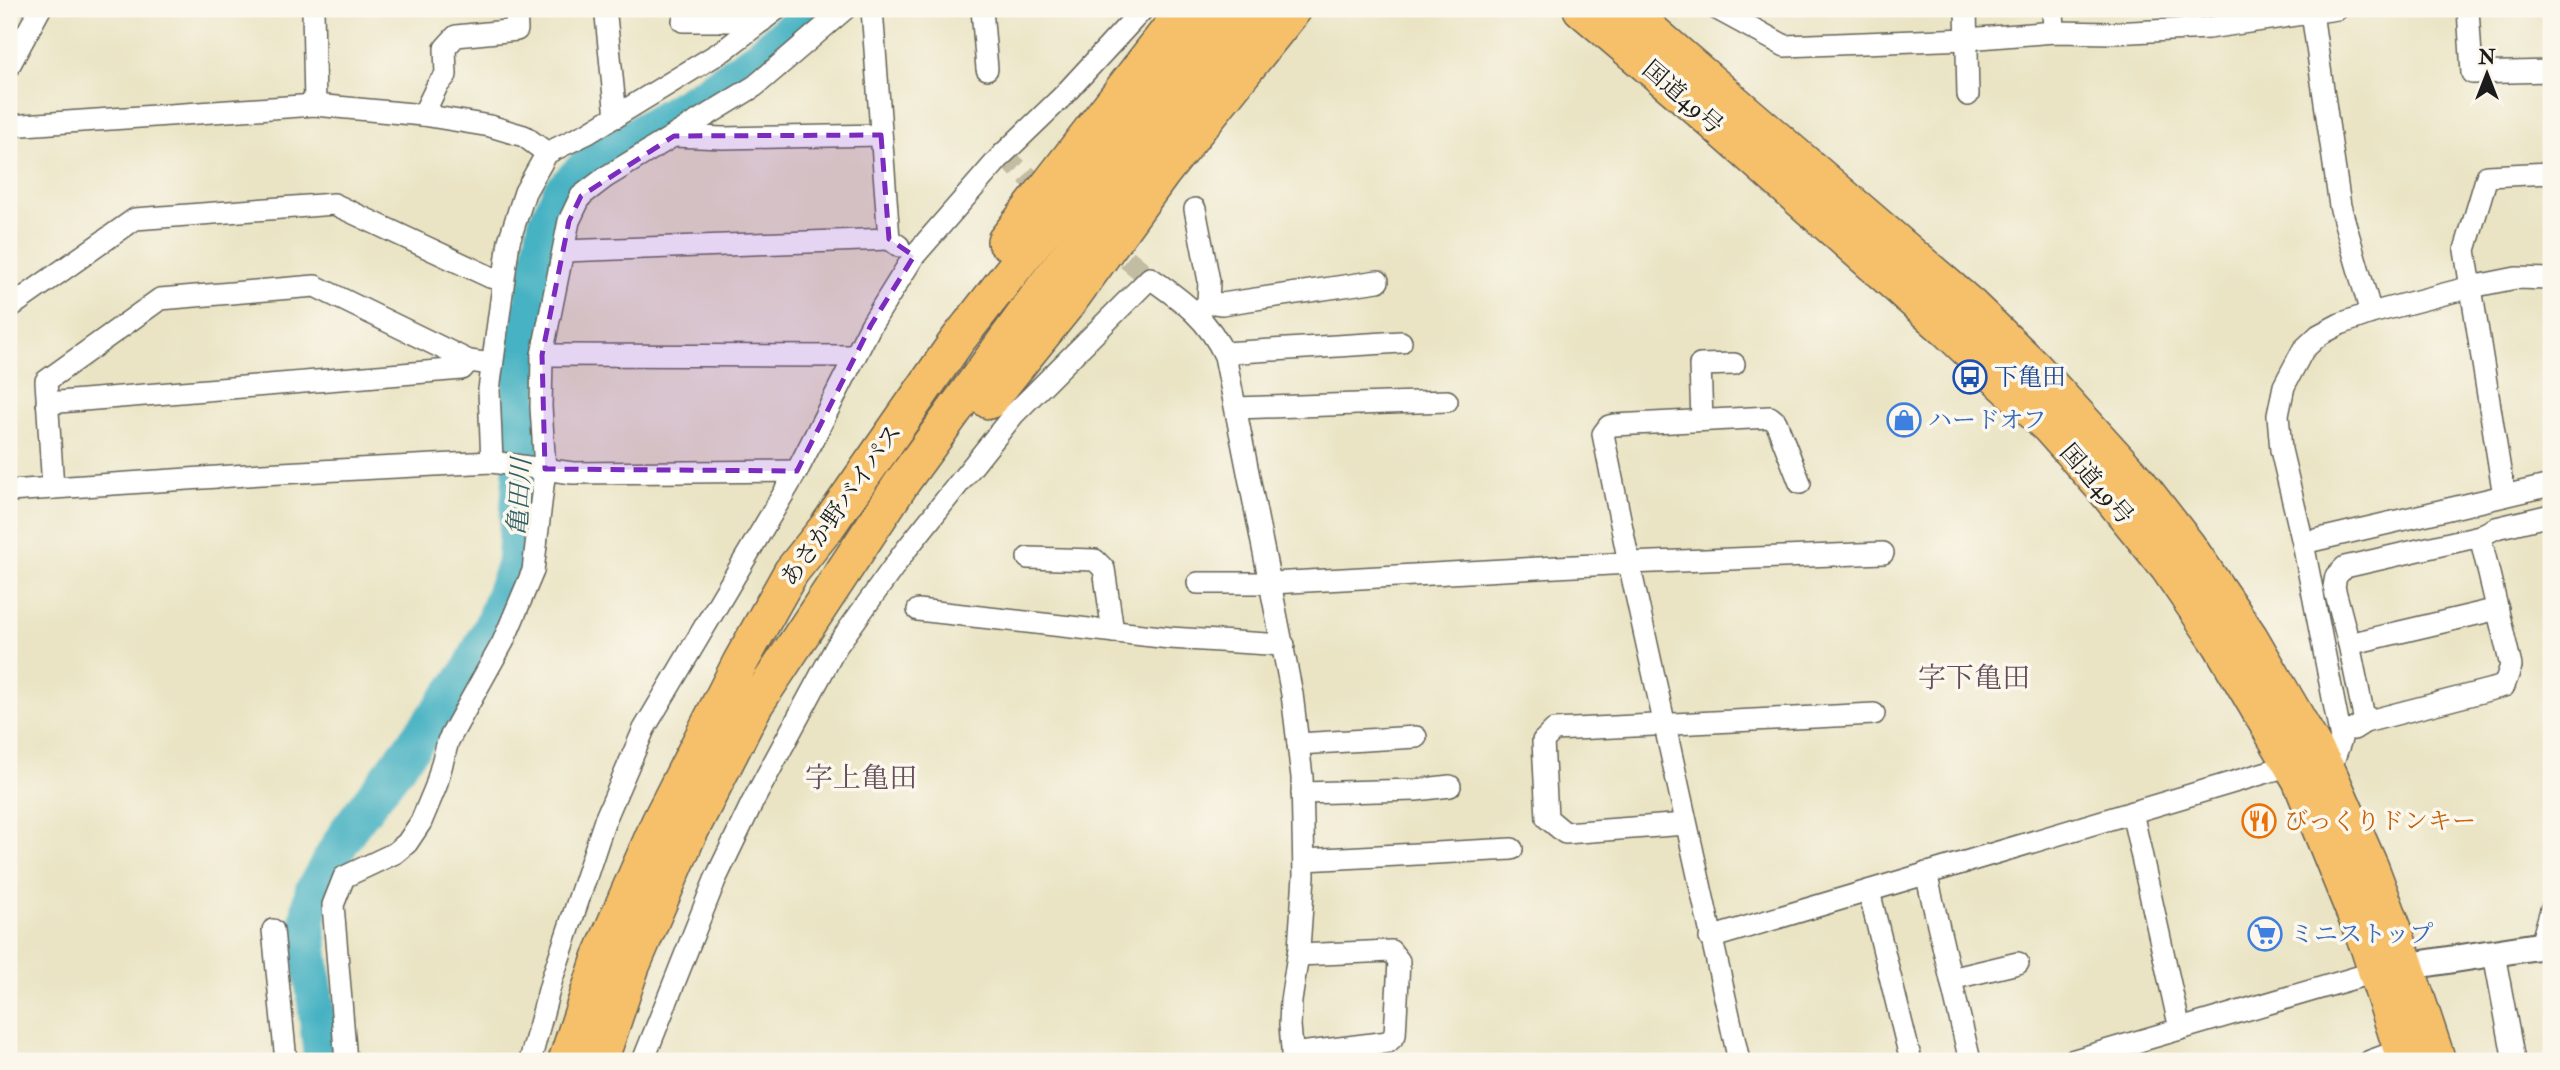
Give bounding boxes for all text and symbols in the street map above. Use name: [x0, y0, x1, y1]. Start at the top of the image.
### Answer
north arrow: [2452, 38, 2522, 108]
text: N: [2477, 46, 2496, 70]
street label: 国道49号: [1636, 54, 1730, 141]
bus stop icon: 下亀田: [1951, 358, 1989, 396]
place label: 下亀田: [1994, 362, 2066, 393]
shop icon: ハードオフ: [1885, 401, 1923, 439]
place label: ハードオフ: [1928, 405, 2047, 436]
street label: あさか野バイパス: [774, 418, 909, 593]
street label: 国道49号: [2053, 437, 2140, 531]
water label: 亀田川: [502, 454, 538, 537]
district label: 字下亀田: [1918, 661, 2030, 696]
district label: 字上亀田: [805, 761, 917, 796]
restaurant icon: びっくりドンキー: [2240, 802, 2278, 840]
place label: びっくりドンキー: [2284, 806, 2476, 837]
supermarket icon: ミニストップ: [2246, 915, 2284, 953]
place label: ミニストップ: [2290, 919, 2433, 950]

